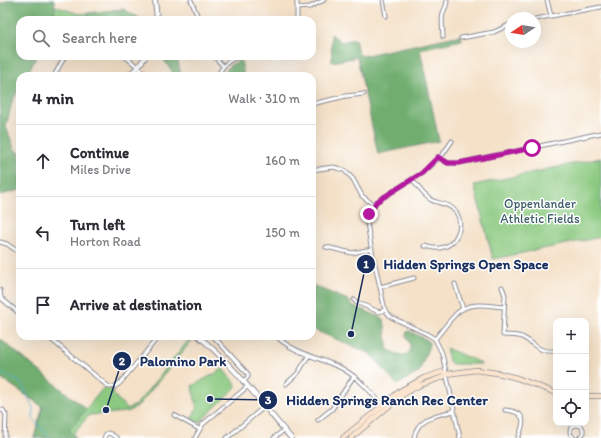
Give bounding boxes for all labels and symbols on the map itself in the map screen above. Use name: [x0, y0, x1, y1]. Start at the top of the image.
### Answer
north arrow: [505, 12, 541, 48]
route start: [523, 139, 541, 157]
park label: Oppenlander Athletic Fields: [500, 196, 580, 226]
route end: [360, 205, 378, 223]
callout: Hidden Springs Open Space: [356, 251, 557, 277]
text: Hidden Springs Open Space: [383, 256, 549, 273]
text: 1: [363, 257, 369, 271]
callout: Palomino Park: [112, 348, 235, 374]
text: Palomino Park: [140, 353, 227, 370]
text: 2: [119, 354, 126, 368]
callout: Hidden Springs Ranch Rec Center: [258, 387, 495, 413]
text: Hidden Springs Ranch Rec Center: [286, 392, 488, 409]
text: 3: [265, 393, 272, 407]

